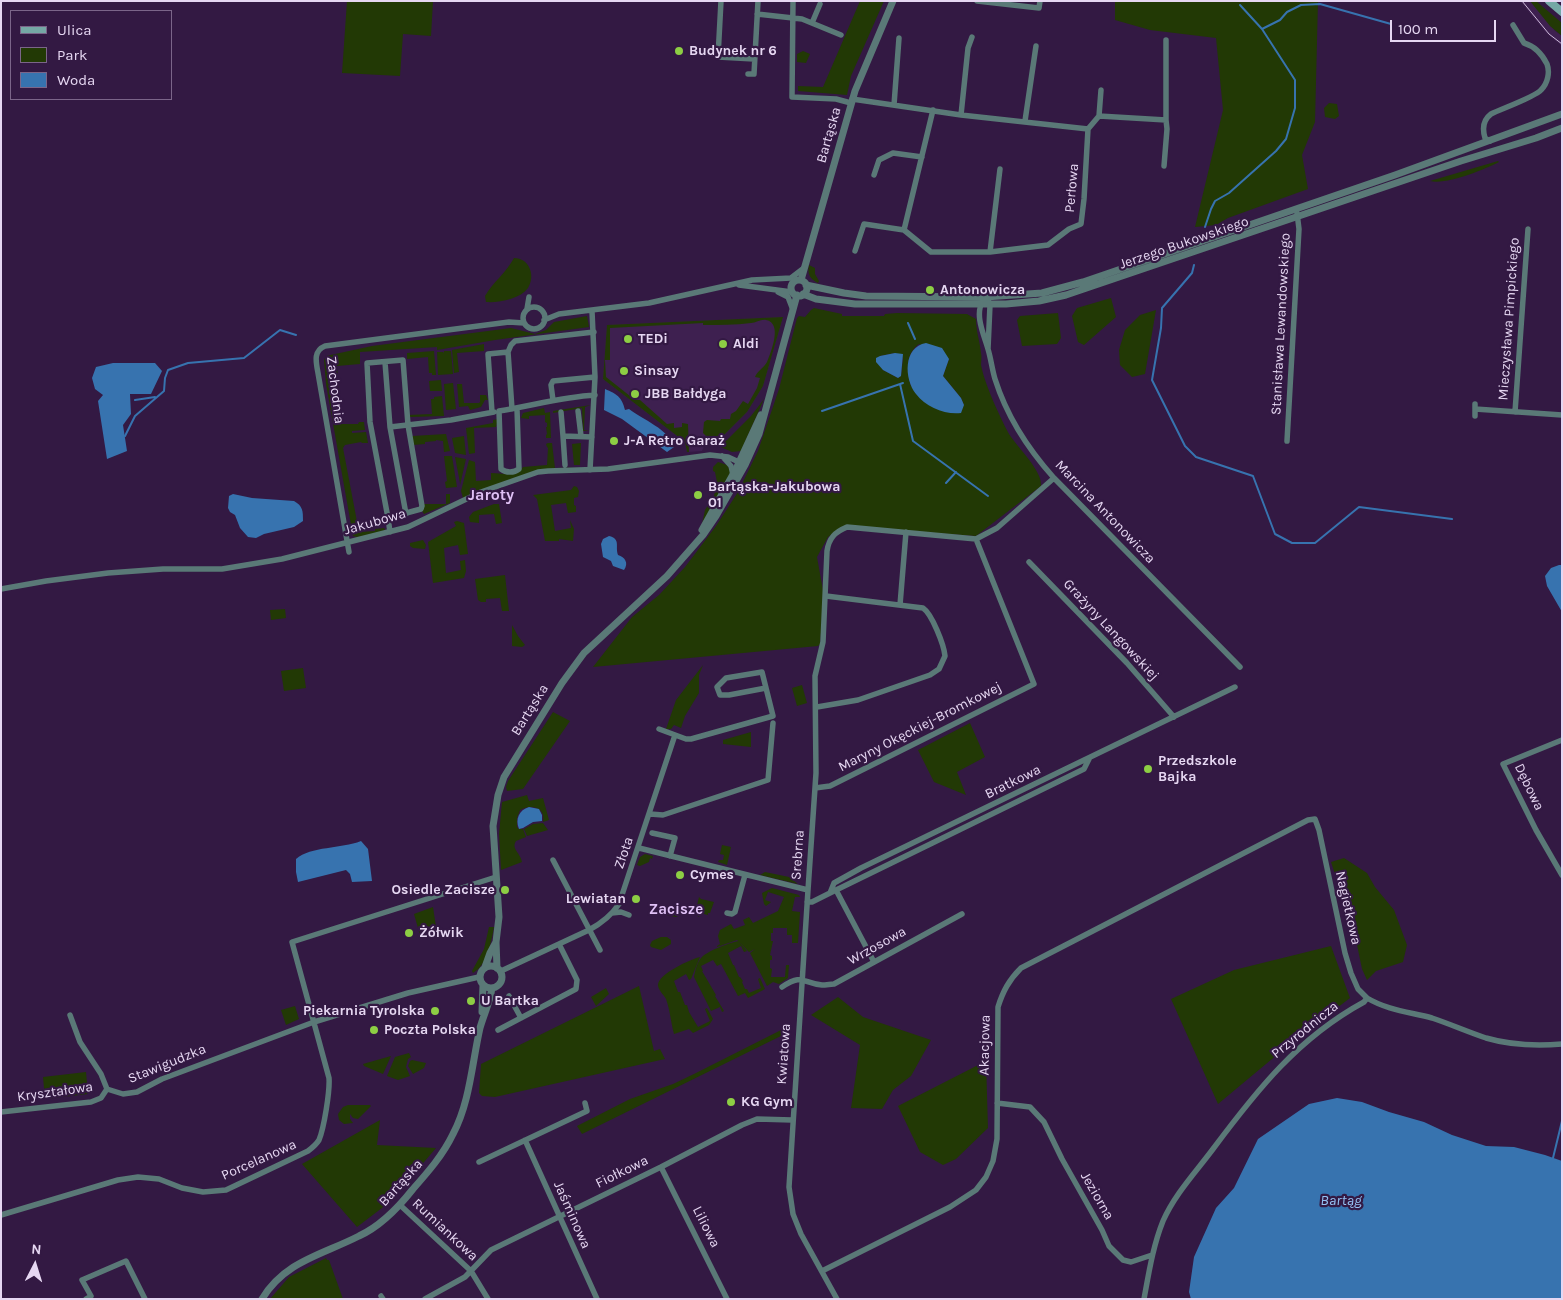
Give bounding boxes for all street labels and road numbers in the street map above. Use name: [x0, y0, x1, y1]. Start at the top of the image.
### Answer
street label: Bartąska: [813, 105, 845, 165]
street label: Perłowa: [1061, 163, 1083, 213]
street label: Jerzego Bukowskiego: [1117, 213, 1251, 273]
street label: Stanisława Lewandowskiego: [1268, 232, 1294, 416]
street label: Mieczysława Pimpickiego: [1495, 237, 1523, 401]
street label: Zachodnia: [323, 355, 347, 425]
street label: Marcina Antonowicza: [1051, 457, 1159, 567]
street label: Jakubowa: [342, 505, 408, 539]
street label: Grażyny Langowskiej: [1060, 576, 1162, 684]
street label: Maryny Okęckiej-Bromkowej: [836, 678, 1004, 776]
street label: Bartąska: [508, 681, 552, 739]
street label: Bratkowa: [982, 761, 1044, 803]
street label: Dębowa: [1510, 761, 1548, 813]
street label: Srebrna: [788, 829, 808, 881]
street label: Złota: [611, 835, 637, 871]
street label: Nagietkowa: [1331, 869, 1365, 947]
street label: Wrzosowa: [845, 923, 909, 969]
street label: Przyrodnicza: [1268, 998, 1342, 1062]
street label: Akacjowa: [976, 1014, 994, 1076]
street label: Kwiatowa: [773, 1023, 795, 1085]
street label: Stawigudzka: [126, 1041, 208, 1087]
street label: Kryształowa: [16, 1078, 94, 1106]
street label: Porcelanowa: [219, 1136, 299, 1184]
street label: Fiołkowa: [593, 1152, 651, 1192]
street label: Bartąska: [376, 1156, 426, 1210]
street label: Jeziorna: [1077, 1169, 1117, 1223]
street label: Jaśminowa: [550, 1179, 594, 1251]
street label: Rumiankowa: [409, 1195, 481, 1265]
street label: Liliowa: [688, 1203, 724, 1251]

